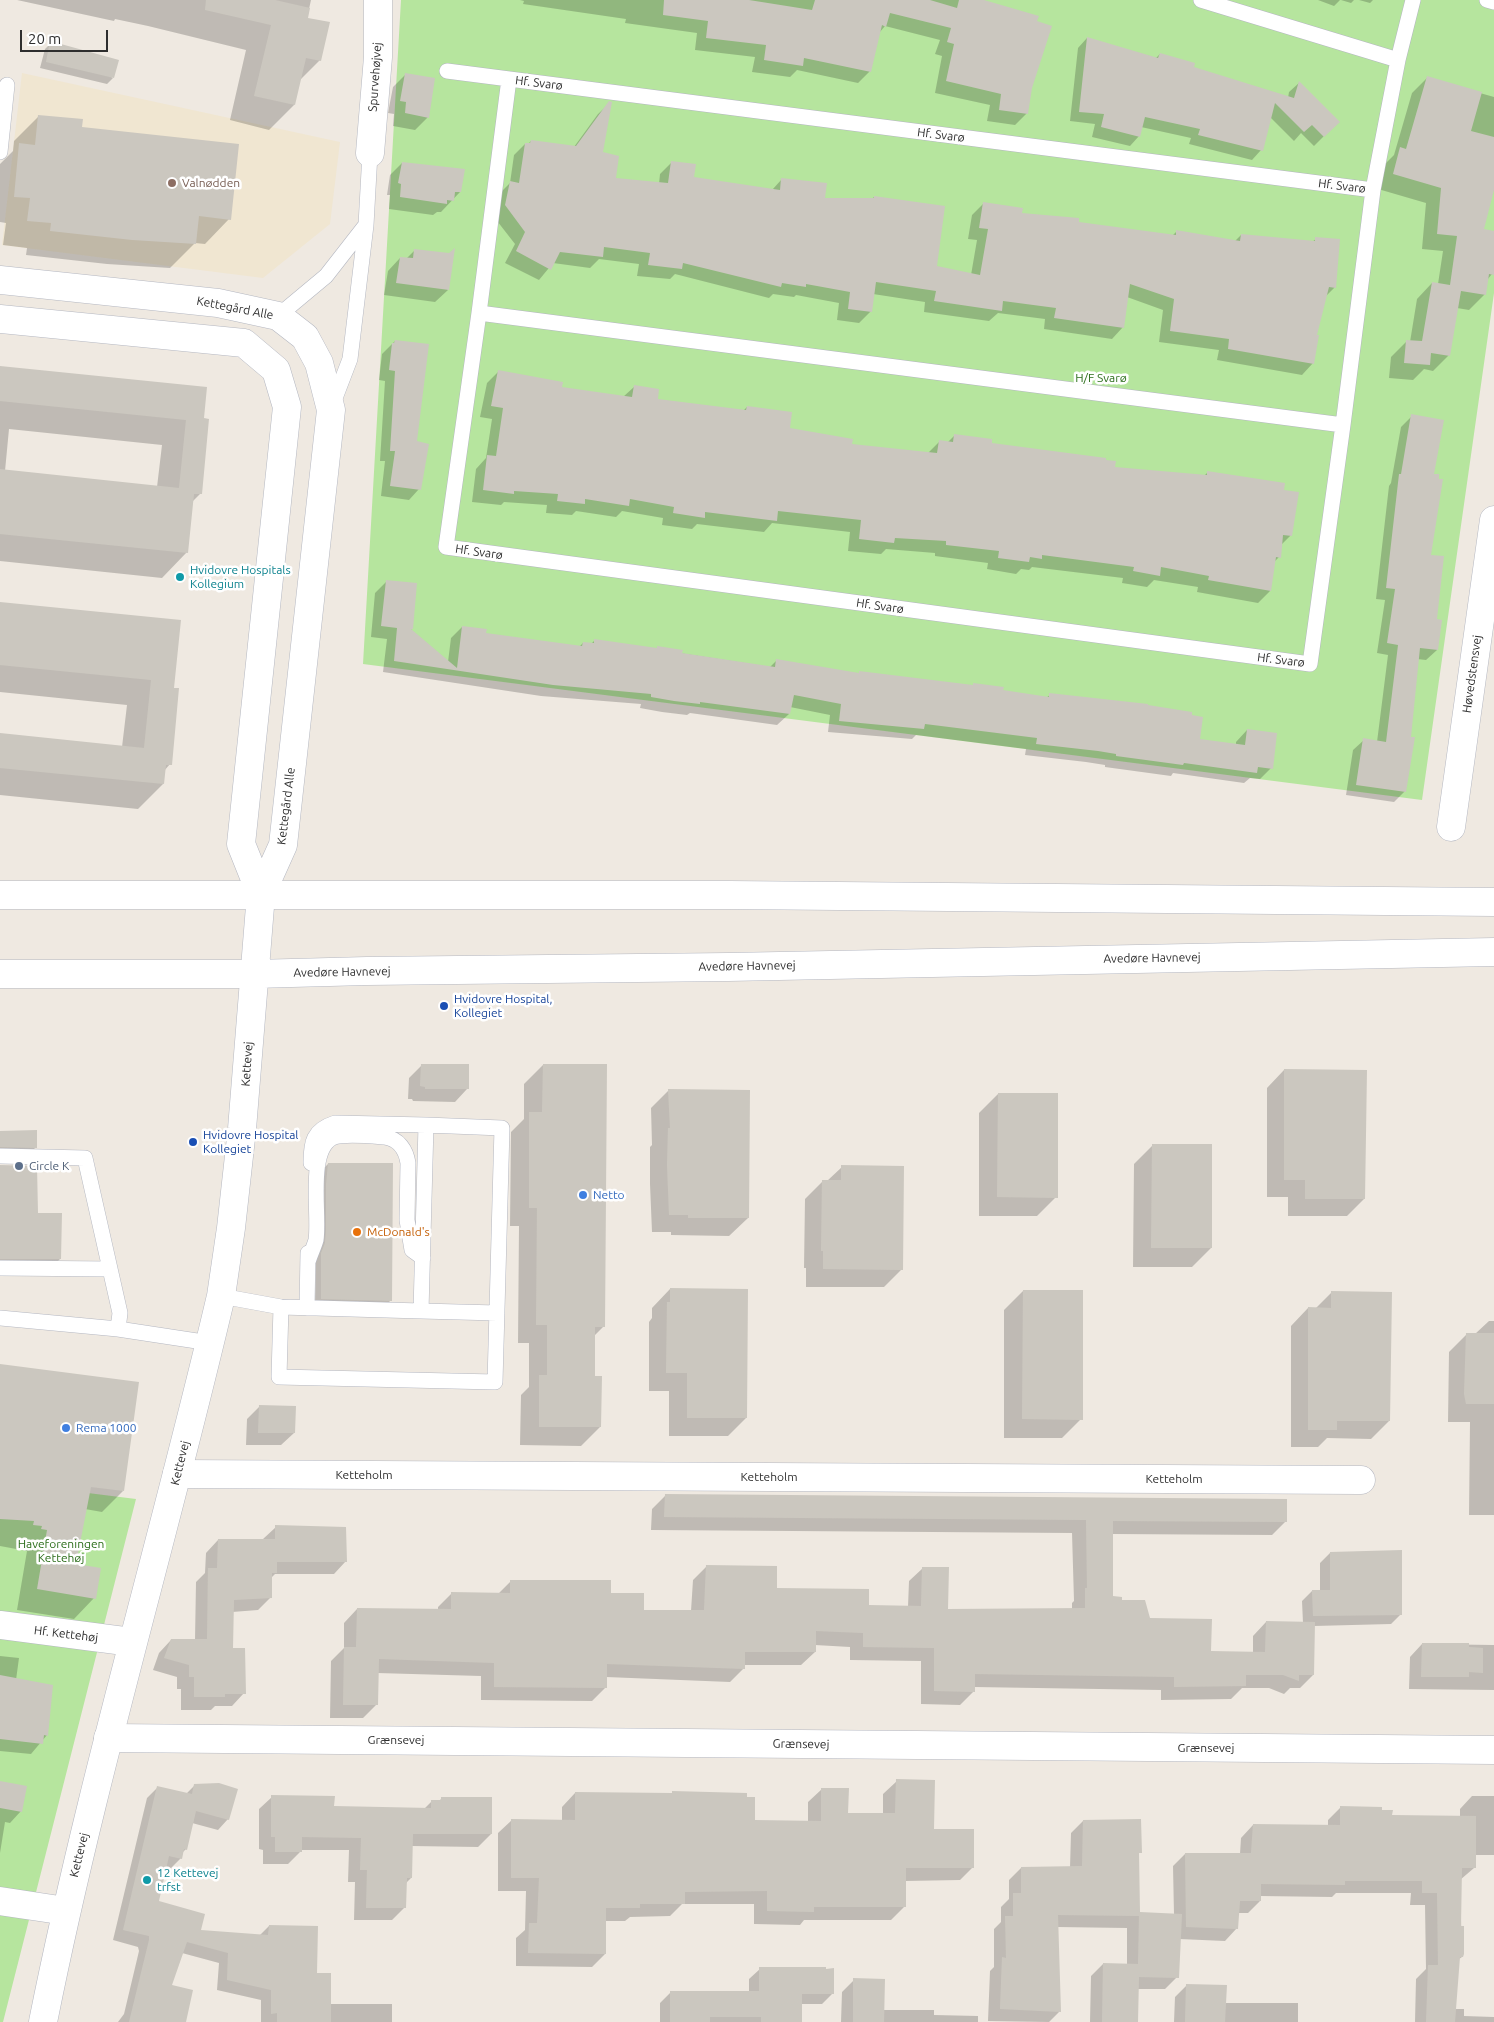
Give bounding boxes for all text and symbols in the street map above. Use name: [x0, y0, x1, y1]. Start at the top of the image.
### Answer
scale bar: [22, 20, 110, 52]
text: 20 m: [28, 30, 61, 47]
street label: Spurvehøjvej: [365, 42, 385, 112]
street label: Hf. Svarø: [514, 73, 564, 93]
street label: Hf. Svarø: [916, 125, 966, 145]
place label: Valnødden: [182, 176, 240, 190]
street label: Hf. Svarø: [1317, 176, 1367, 196]
marker: Valnødden: [166, 177, 178, 189]
street label: Kettegård Alle: [195, 294, 275, 322]
park label: H/F Svarø: [1075, 371, 1127, 385]
street label: Hf. Svarø: [454, 542, 504, 562]
place label: Hvidovre Hospitals Kollegium: [190, 563, 291, 591]
marker: Hvidovre Hospitals Kollegium: [174, 571, 186, 583]
street label: Hf. Svarø: [855, 596, 905, 616]
street label: Høvedstensvej: [1459, 634, 1485, 714]
street label: Hf. Svarø: [1256, 650, 1306, 670]
street label: Kettegård Alle: [274, 766, 298, 846]
street label: Avedøre Havnevej: [1103, 950, 1201, 966]
street label: Avedøre Havnevej: [698, 958, 796, 974]
street label: Avedøre Havnevej: [293, 964, 391, 980]
place label: Hvidovre Hospital, Kollegiet: [454, 992, 552, 1020]
marker: Hvidovre Hospital, Kollegiet: [438, 1000, 450, 1012]
street label: Kettevej: [238, 1041, 256, 1087]
place label: Hvidovre Hospital Kollegiet: [203, 1128, 298, 1156]
marker: Hvidovre Hospital Kollegiet: [187, 1136, 199, 1148]
place label: Circle K: [29, 1159, 69, 1173]
marker: Circle K: [13, 1160, 25, 1172]
place label: Netto: [593, 1188, 625, 1202]
marker: Netto: [577, 1189, 589, 1201]
place label: McDonald's: [367, 1225, 430, 1239]
marker: McDonald's: [351, 1226, 363, 1238]
place label: Rema 1000: [76, 1421, 136, 1435]
marker: Rema 1000: [60, 1422, 72, 1434]
street label: Kettevej: [168, 1439, 192, 1487]
street label: Ketteholm: [335, 1468, 393, 1482]
street label: Ketteholm: [740, 1470, 798, 1484]
street label: Ketteholm: [1145, 1472, 1203, 1486]
park label: Haveforeningen Kettehøj: [18, 1537, 104, 1565]
street label: Hf. Kettehøj: [33, 1623, 99, 1645]
street label: Grænsevej: [368, 1733, 424, 1747]
street label: Grænsevej: [772, 1736, 830, 1752]
street label: Grænsevej: [1178, 1741, 1234, 1755]
street label: Kettevej: [67, 1831, 91, 1879]
place label: 12 Kettevej trfst: [157, 1866, 218, 1894]
marker: 12 Kettevej trfst: [141, 1874, 153, 1886]

